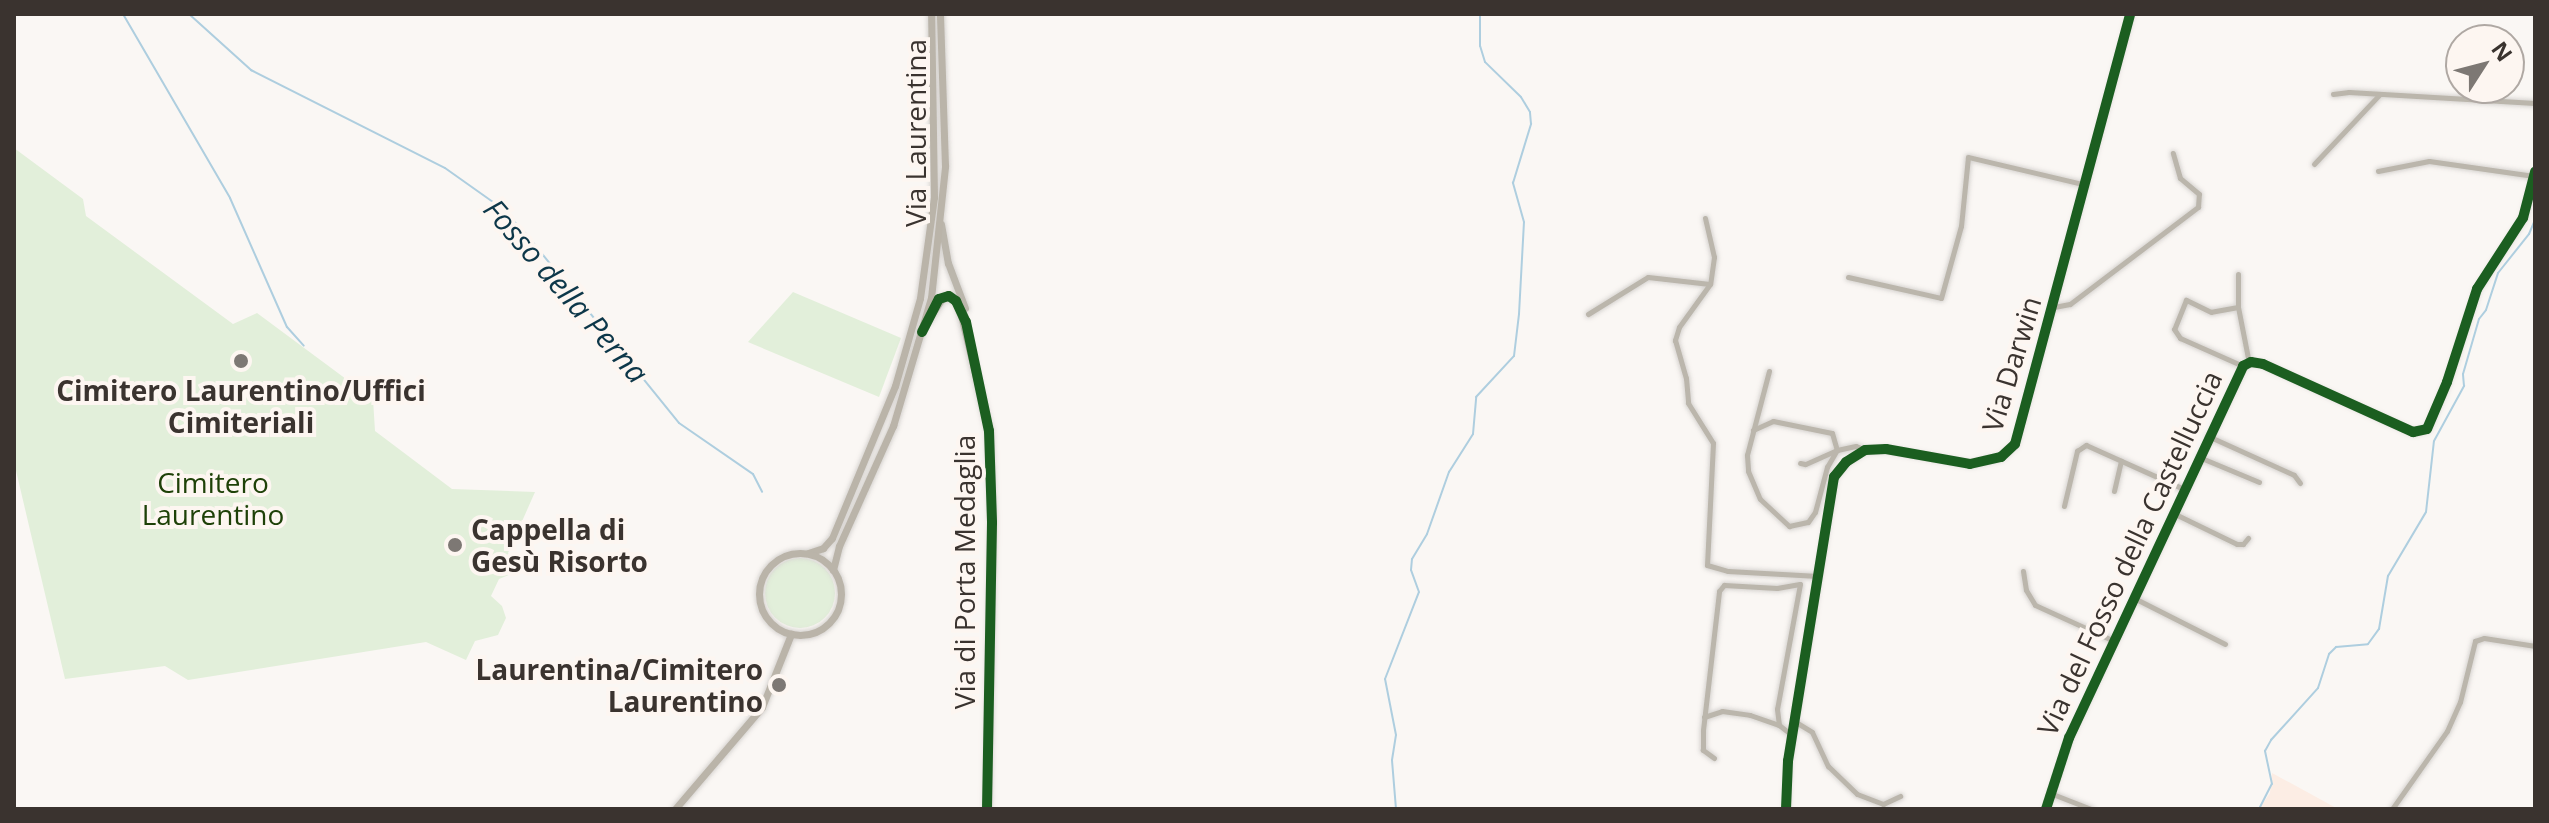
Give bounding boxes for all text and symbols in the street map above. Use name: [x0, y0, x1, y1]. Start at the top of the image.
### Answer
north arrow: [2445, 24, 2525, 104]
text: N: [2485, 35, 2520, 67]
street label: Via Laurentina: [898, 39, 932, 227]
water label: Fosso della Perna: [476, 192, 656, 390]
street label: Via Darwin: [1974, 292, 2048, 436]
marker: Cimitero Laurentino/Uffici Cimiteriali: [232, 352, 250, 370]
street label: Via del Fosso della Castelluccia: [2030, 365, 2228, 741]
place label: Cimitero Laurentino/Uffici Cimiteriali: [56, 373, 426, 439]
street label: Via di Porta Medaglia: [947, 435, 981, 709]
park label: Cimitero Laurentino: [142, 465, 284, 531]
place label: Cappella di Gesù Risorto: [471, 512, 648, 578]
marker: Cappella di Gesù Risorto: [446, 536, 464, 554]
place label: Laurentina/Cimitero Laurentino: [475, 652, 763, 718]
marker: Laurentina/Cimitero Laurentino: [770, 676, 788, 694]

